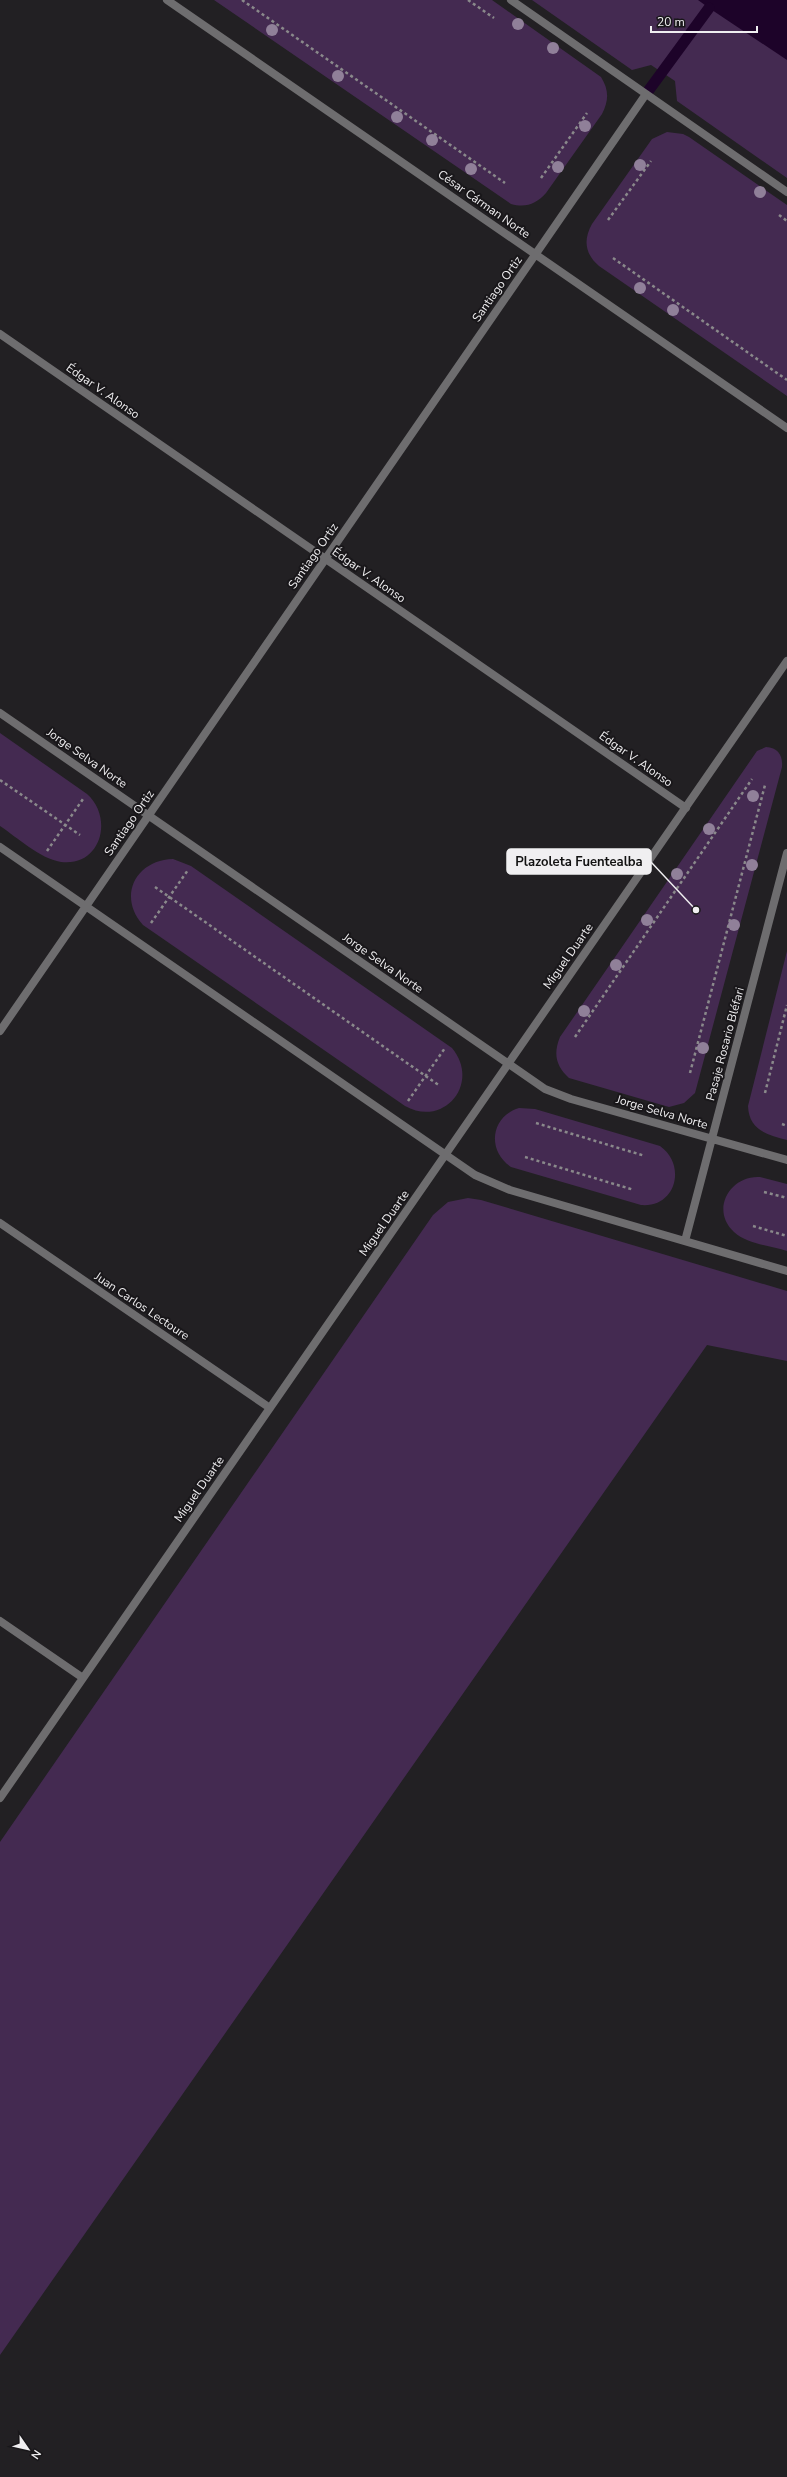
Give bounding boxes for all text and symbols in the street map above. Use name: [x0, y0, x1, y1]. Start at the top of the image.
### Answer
scale bar: [651, 8, 757, 34]
text: 20 m: [657, 14, 685, 30]
street label: César Cárman Norte: [435, 166, 533, 242]
street label: Santiago Ortiz: [468, 252, 526, 325]
street label: Édgar V. Alonso: [63, 360, 143, 423]
street label: Santiago Ortiz: [284, 519, 342, 592]
street label: Édgar V. Alonso: [329, 544, 409, 607]
street label: Jorge Selva Norte: [43, 724, 130, 792]
street label: Édgar V. Alonso: [596, 728, 676, 791]
street label: Santiago Ortiz: [100, 786, 158, 859]
callout: Plazoleta Fuentealba: [507, 849, 651, 874]
text: Plazoleta Fuentealba: [515, 853, 643, 871]
street label: Miguel Duarte: [539, 920, 597, 992]
street label: Jorge Selva Norte: [339, 929, 426, 997]
street label: Pasaje Rosario Bléfari: [702, 985, 748, 1103]
street label: Jorge Selva Norte: [613, 1091, 710, 1133]
street label: Miguel Duarte: [355, 1187, 413, 1259]
street label: Juan Carlos Lectoure: [91, 1268, 192, 1344]
street label: Miguel Duarte: [170, 1453, 228, 1525]
north arrow: [8, 2429, 48, 2469]
text: N: [27, 2447, 44, 2462]

